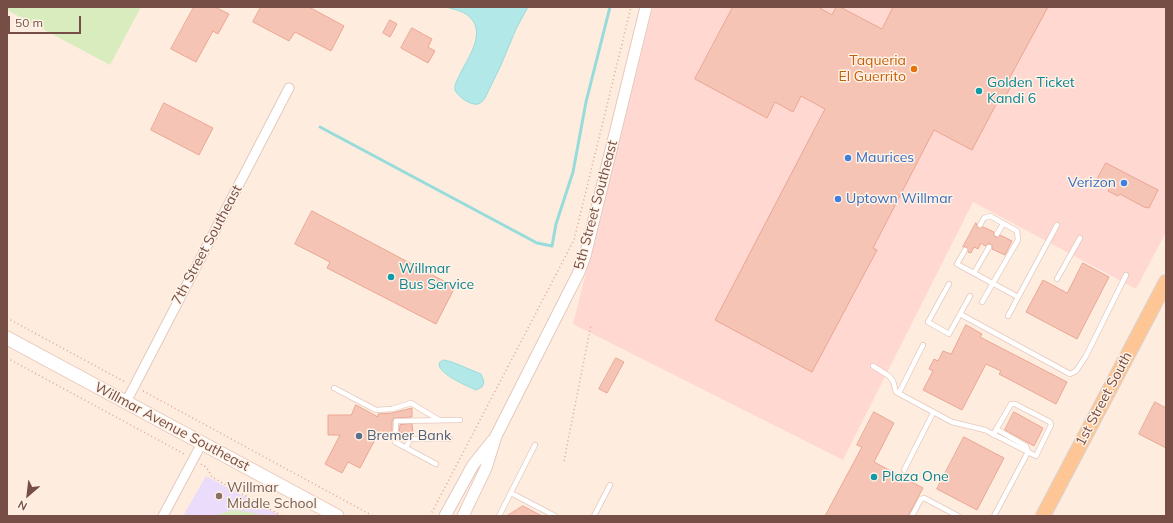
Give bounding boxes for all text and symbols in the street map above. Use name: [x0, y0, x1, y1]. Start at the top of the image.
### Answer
scale bar: [10, 8, 83, 34]
text: 50 m: [15, 15, 43, 30]
place label: Taqueria El Guerrito: [839, 53, 906, 86]
marker: Taqueria El Guerrito: [909, 64, 919, 74]
place label: Golden Ticket Kandi 6: [987, 75, 1075, 108]
marker: Golden Ticket Kandi 6: [974, 86, 984, 96]
street label: 5th Street Southeast: [571, 138, 621, 272]
place label: Maurices: [856, 150, 914, 166]
marker: Maurices: [843, 153, 853, 163]
place label: Verizon: [1068, 175, 1116, 191]
marker: Verizon: [1119, 178, 1129, 188]
street label: 7th Street Southeast: [168, 182, 246, 308]
place label: Uptown Willmar: [846, 191, 953, 207]
marker: Uptown Willmar: [833, 194, 843, 204]
place label: Willmar Bus Service: [399, 261, 474, 294]
marker: Willmar Bus Service: [386, 272, 396, 282]
street label: 1st Street South: [1072, 349, 1136, 449]
street label: Willmar Avenue Southeast: [92, 379, 252, 475]
place label: Bremer Bank: [367, 428, 451, 444]
marker: Bremer Bank: [354, 431, 364, 441]
place label: Plaza One: [882, 469, 949, 485]
marker: Plaza One: [869, 472, 879, 482]
north arrow: [8, 475, 48, 515]
place label: Willmar Middle School: [227, 480, 317, 512]
marker: Willmar Middle School: [214, 491, 224, 501]
text: N: [15, 497, 29, 514]

